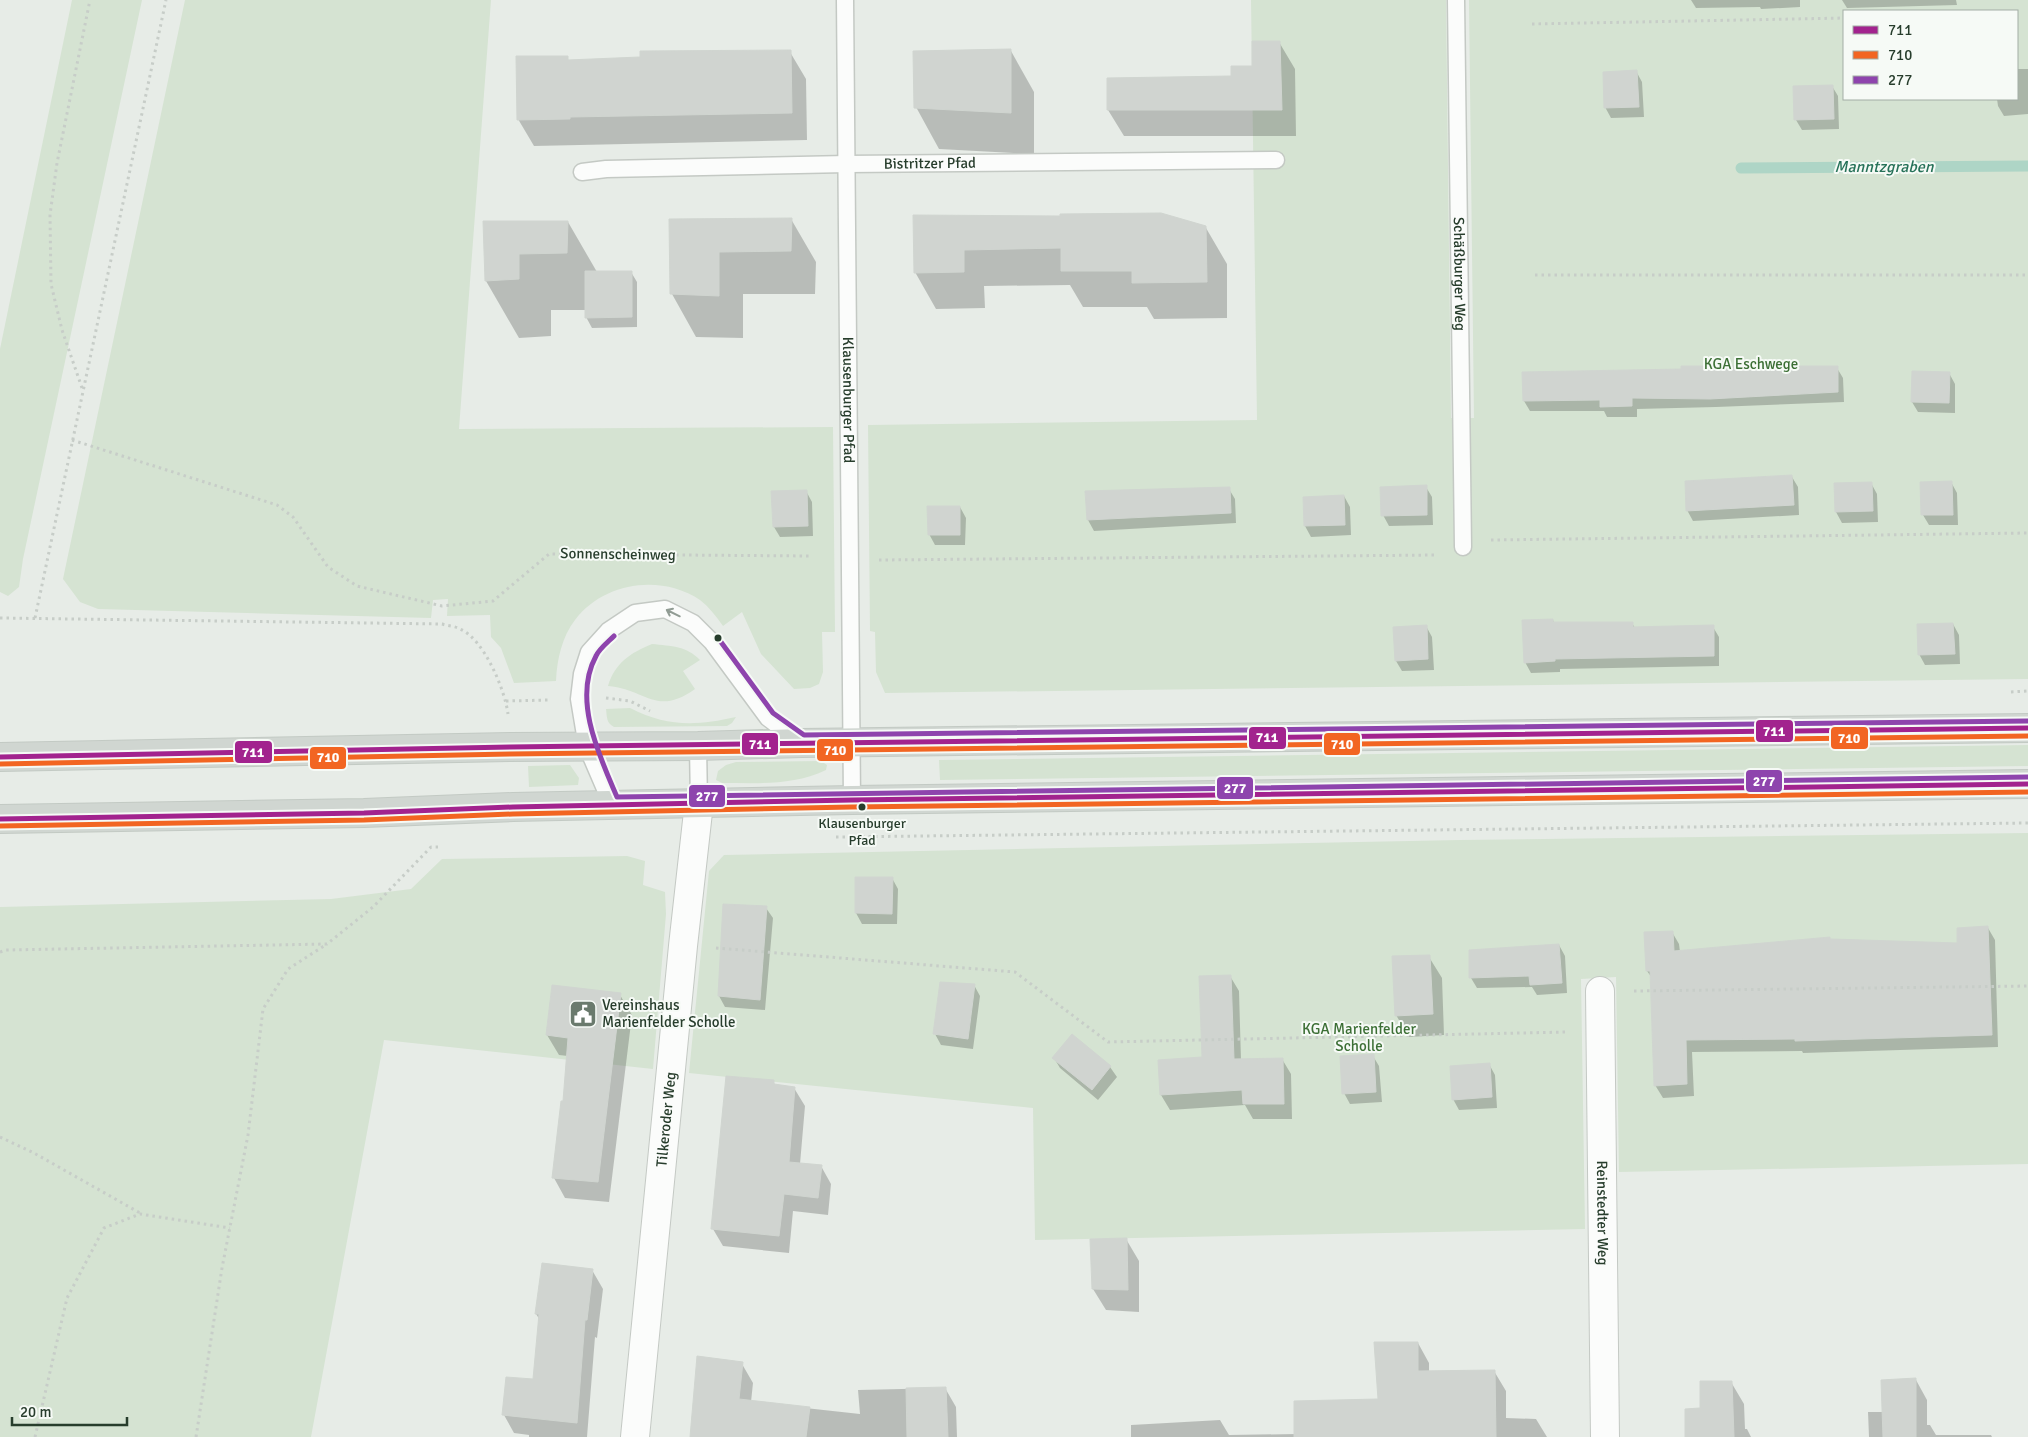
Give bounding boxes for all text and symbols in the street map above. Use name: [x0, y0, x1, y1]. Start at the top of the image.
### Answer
legend: [1843, 10, 2018, 100]
text: 711: [1888, 21, 1912, 39]
text: 710: [1888, 46, 1912, 64]
text: 277: [1888, 71, 1912, 89]
street label: Bistritzer Pfad: [884, 154, 976, 173]
water label: Manntzgraben: [1835, 157, 1935, 177]
street label: Schäßburger Weg: [1450, 217, 1469, 331]
street label: Klausenburger Pfad: [839, 337, 858, 463]
park label: KGA Eschwege: [1704, 355, 1798, 373]
street label: Sonnenscheinweg: [560, 544, 676, 564]
one-way arrow: [666, 608, 681, 617]
unlabelled marker: [713, 633, 723, 643]
line badge: 711: [1755, 719, 1794, 743]
text: 711: [1763, 723, 1786, 740]
line badge: 711: [1248, 726, 1287, 750]
line badge: 710: [1830, 726, 1869, 750]
text: 711: [1256, 729, 1279, 746]
text: 710: [1838, 730, 1861, 747]
line badge: 711: [741, 732, 779, 756]
line badge: 710: [1323, 732, 1361, 756]
text: 711: [749, 736, 772, 753]
text: 710: [1331, 736, 1354, 753]
line badge: 710: [816, 738, 854, 762]
line badge: 711: [234, 740, 273, 764]
text: 710: [824, 742, 847, 759]
text: 711: [242, 744, 265, 761]
line badge: 710: [309, 746, 347, 770]
text: 710: [317, 749, 340, 766]
line badge: 277: [1745, 769, 1783, 793]
text: 277: [1753, 773, 1776, 790]
line badge: 277: [1216, 776, 1254, 800]
text: 277: [1224, 780, 1247, 797]
line badge: 277: [688, 784, 726, 808]
text: 277: [696, 788, 719, 805]
marker: Klausenburger Pfad: [857, 802, 867, 812]
place label: Klausenburger Pfad: [818, 815, 907, 849]
place label: Vereinshaus Marienfelder Scholle: [602, 996, 736, 1031]
public building icon: Vereinshaus Marienfelder Scholle: [568, 999, 598, 1029]
park label: KGA Marienfelder Scholle: [1302, 1020, 1416, 1055]
street label: Tilkeroder Weg: [652, 1071, 680, 1168]
street label: Reinstedter Weg: [1593, 1160, 1612, 1266]
scale bar: [12, 1394, 128, 1426]
text: 20 m: [20, 1403, 51, 1421]

